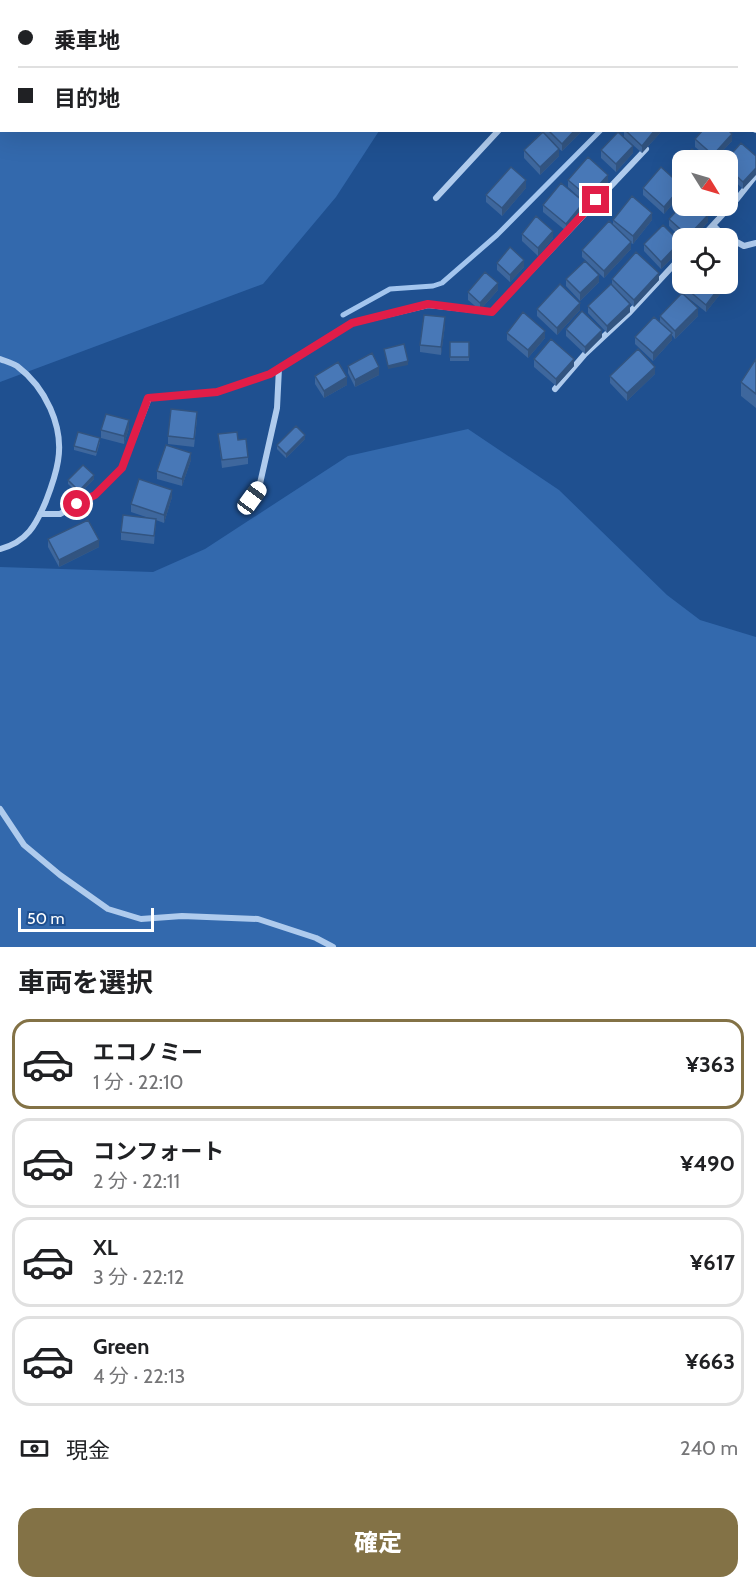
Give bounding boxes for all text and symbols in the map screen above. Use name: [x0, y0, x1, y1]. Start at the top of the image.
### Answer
text: 乗車地: [54, 27, 120, 54]
text: 目的地: [54, 85, 120, 112]
north arrow: [672, 150, 738, 216]
map controls: [672, 150, 738, 294]
route end: [582, 186, 609, 213]
button: locate: [672, 228, 738, 294]
car: [234, 478, 270, 518]
route start: [63, 490, 90, 517]
scale bar: [18, 905, 154, 932]
text: 50 m: [27, 909, 64, 928]
text: 車両を選択: [18, 966, 153, 999]
icon: car: [21, 1037, 75, 1091]
text: エコノミー: [93, 1039, 203, 1066]
text: ¥363: [686, 1051, 735, 1078]
text: 1 分 · 22:10: [93, 1070, 183, 1094]
icon: car: [21, 1136, 75, 1190]
text: コンフォート: [93, 1138, 224, 1165]
text: ¥490: [680, 1150, 735, 1177]
text: 2 分 · 22:11: [93, 1169, 180, 1193]
text: XL: [93, 1234, 118, 1261]
icon: car: [21, 1235, 75, 1289]
text: ¥617: [690, 1249, 735, 1276]
text: 3 分 · 22:12: [93, 1265, 184, 1289]
text: Green: [93, 1333, 149, 1360]
icon: car: [21, 1334, 75, 1388]
text: ¥663: [685, 1348, 735, 1375]
text: 4 分 · 22:13: [93, 1364, 185, 1388]
icon: cash: [18, 1432, 51, 1465]
text: 240 m: [680, 1436, 738, 1460]
text: 現金: [66, 1437, 110, 1464]
button: 確定: [18, 1508, 738, 1577]

